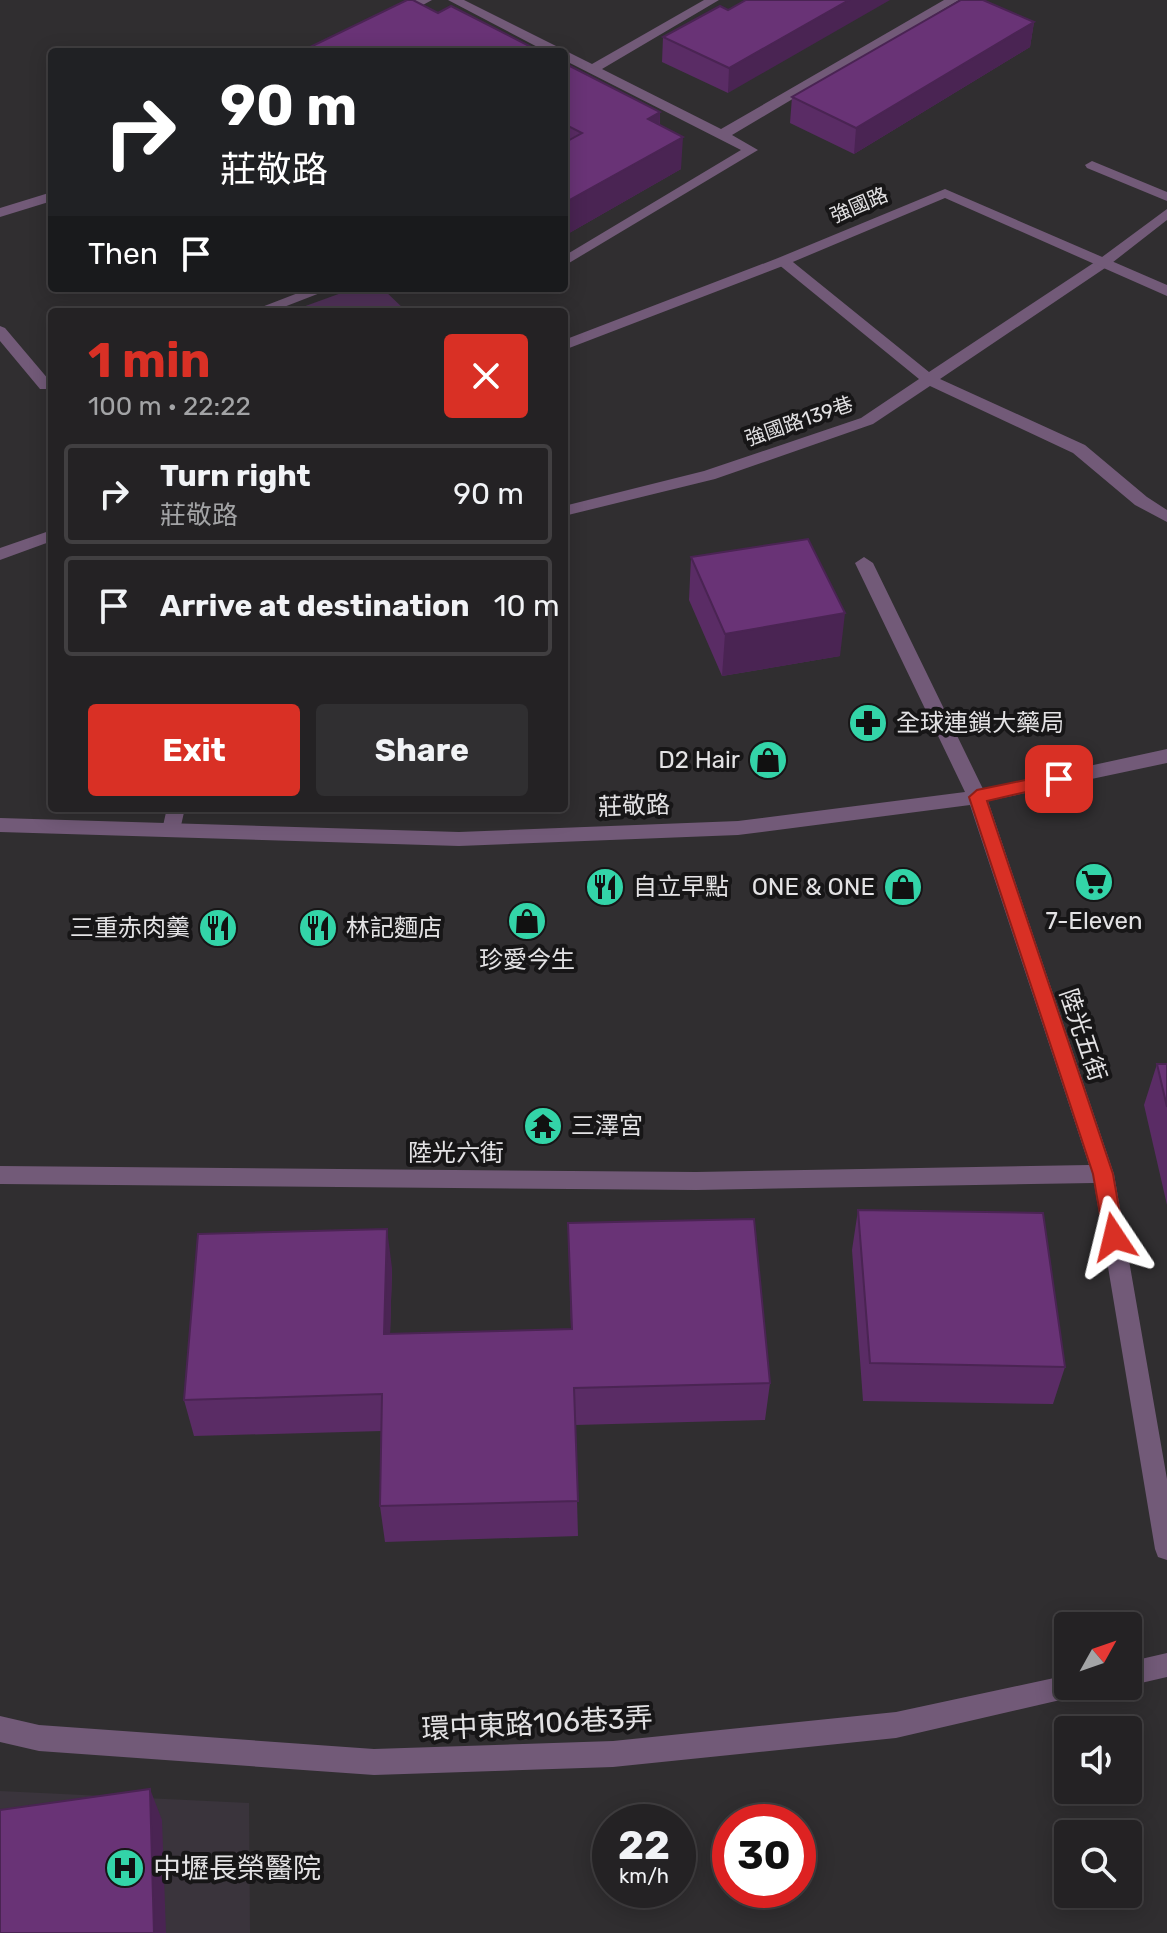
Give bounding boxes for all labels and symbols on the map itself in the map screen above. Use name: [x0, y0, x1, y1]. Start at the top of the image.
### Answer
street label: 強國路: [827, 182, 891, 228]
street label: 強國路139巷: [742, 391, 856, 451]
pharmacy icon: 全球連鎖大藥局: [847, 702, 889, 744]
place label: 全球連鎖大藥局: [896, 709, 1064, 737]
shop icon: D2 Hair: [747, 739, 789, 781]
pin: [1025, 745, 1093, 813]
place label: D2 Hair: [658, 746, 740, 774]
street label: 莊敬路: [598, 791, 670, 821]
supermarket icon: 7-Eleven: [1073, 861, 1115, 903]
restaurant icon: 自立早點: [584, 866, 626, 908]
shop icon: ONE & ONE: [882, 866, 924, 908]
place label: 自立早點: [633, 873, 729, 901]
place label: ONE & ONE: [752, 873, 875, 901]
shop icon: 珍愛今生: [506, 900, 548, 942]
restaurant icon: 三重赤肉羹: [197, 907, 239, 949]
restaurant icon: 林記麵店: [297, 907, 339, 949]
place label: 7-Eleven: [1045, 907, 1143, 935]
place label: 三重赤肉羹: [70, 914, 190, 942]
place label: 林記麵店: [346, 914, 442, 942]
place label: 珍愛今生: [479, 946, 575, 974]
street label: 陸光五街: [1054, 985, 1112, 1085]
temple icon: 三澤宮: [522, 1105, 564, 1147]
place label: 三澤宮: [571, 1112, 643, 1140]
street label: 陸光六街: [408, 1139, 504, 1167]
position arrow: [1072, 1195, 1156, 1279]
north arrow: [1054, 1612, 1142, 1700]
street label: 環中東路106巷3弄: [421, 1701, 653, 1746]
speed limit sign: 30: [712, 1804, 816, 1908]
hospital icon: 中壢長榮醫院: [104, 1847, 146, 1889]
place label: 中壢長榮醫院: [153, 1852, 321, 1885]

